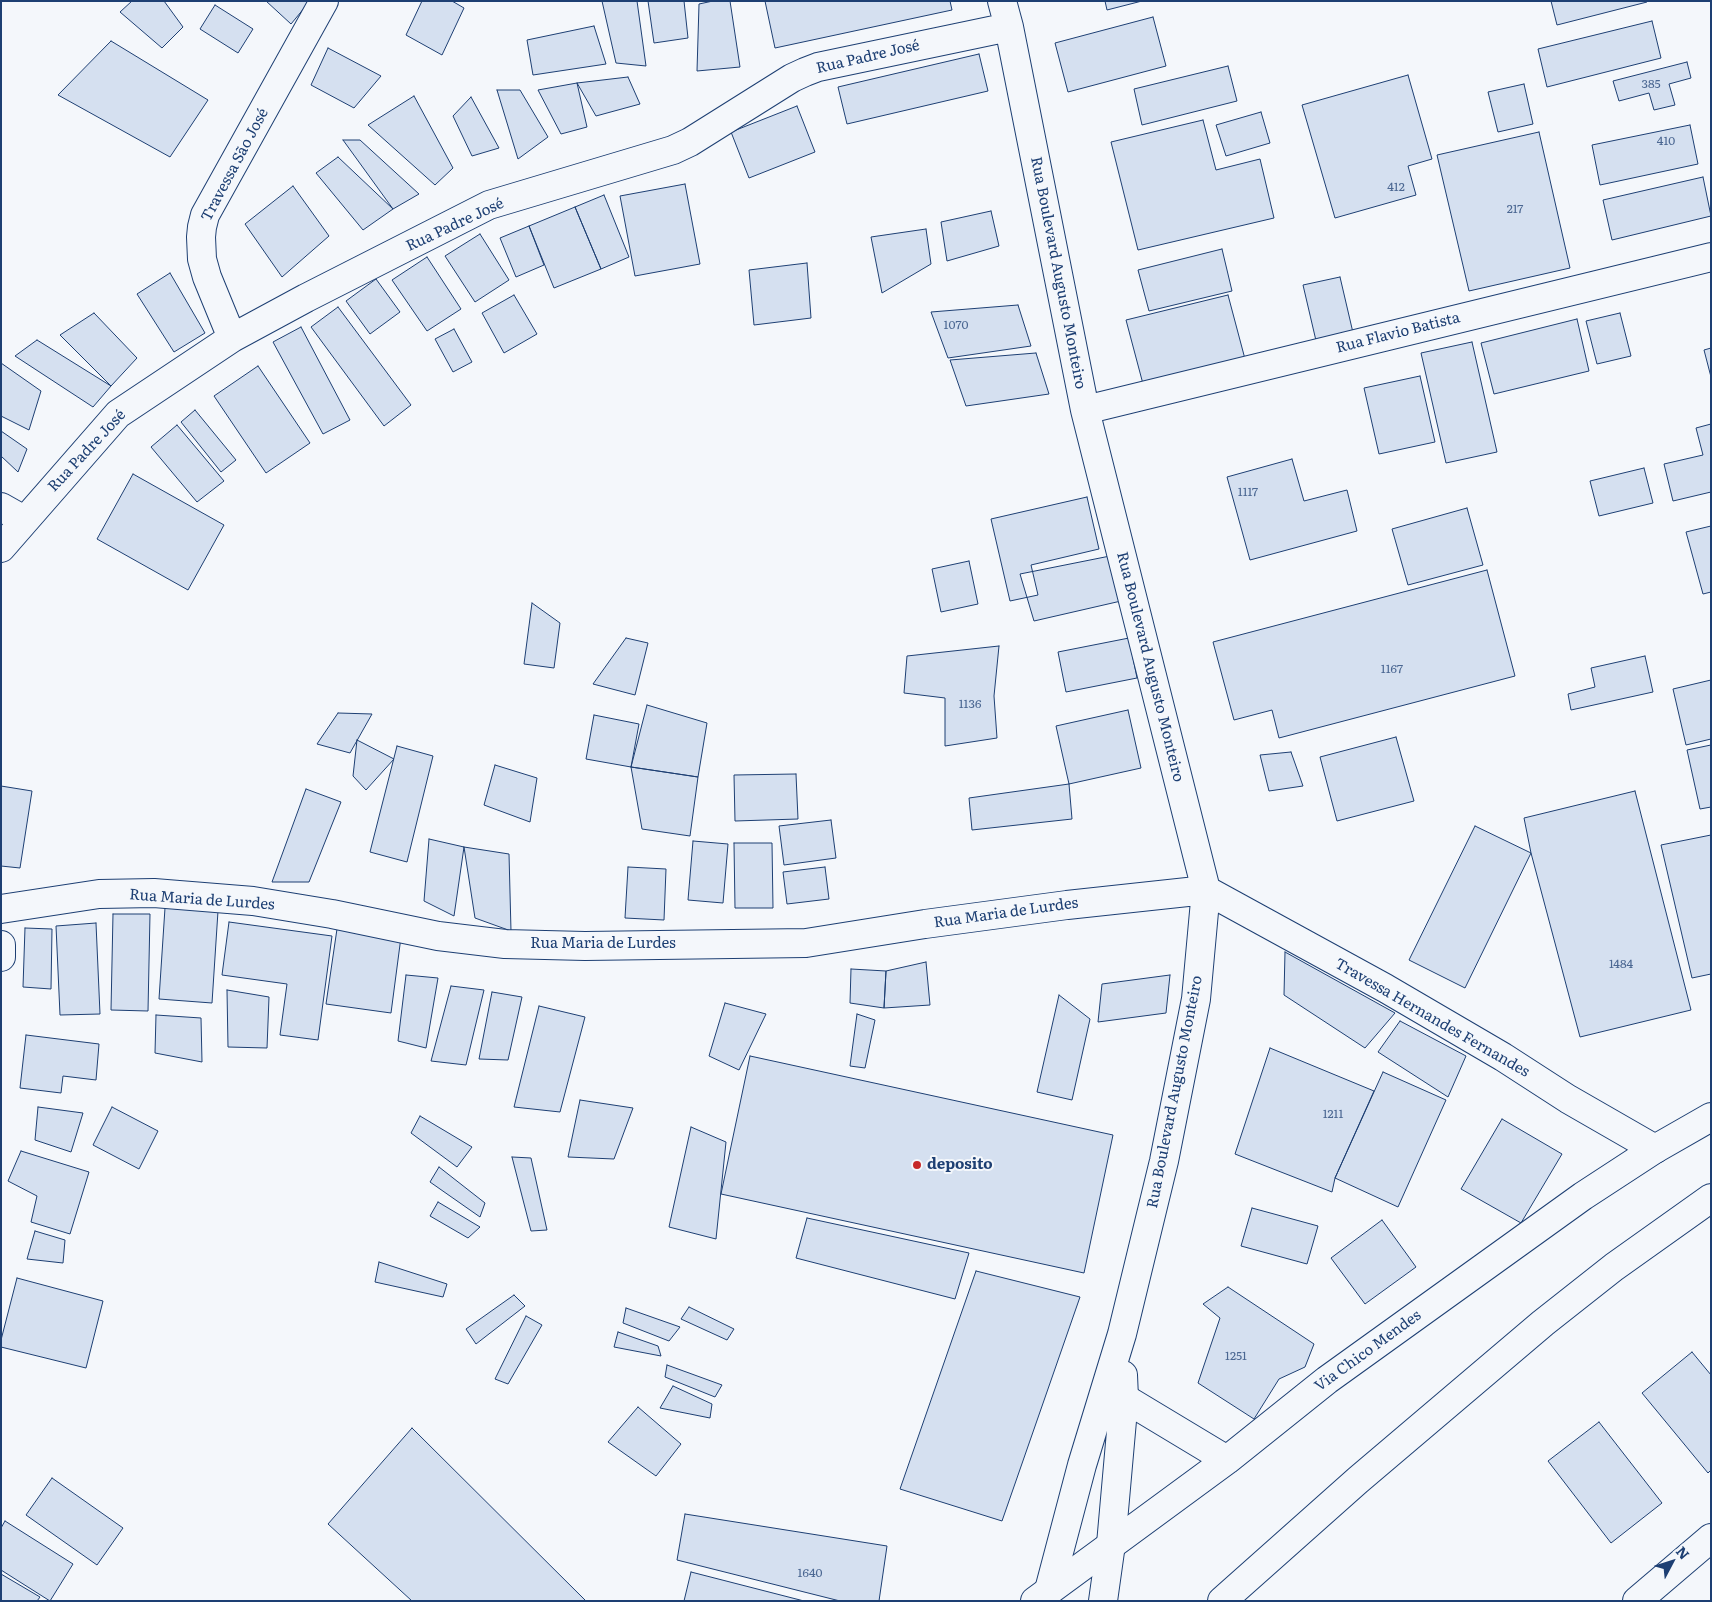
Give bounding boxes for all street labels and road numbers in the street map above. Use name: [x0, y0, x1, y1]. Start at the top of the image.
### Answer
street label: Rua Padre José: [815, 36, 921, 78]
street label: Travessa São José: [198, 105, 272, 225]
street label: Rua Boulevard Augusto Monteiro: [1027, 155, 1089, 391]
street label: Rua Padre José: [403, 195, 507, 255]
street label: Rua Flavio Batista: [1334, 309, 1462, 357]
street label: Rua Padre José: [44, 406, 130, 496]
street label: Rua Boulevard Augusto Monteiro: [1113, 550, 1187, 784]
street label: Rua Maria de Lurdes: [129, 886, 275, 914]
street label: Rua Maria de Lurdes: [933, 894, 1079, 932]
street label: Rua Maria de Lurdes: [530, 935, 676, 953]
street label: Travessa Hernandes Fernandes: [1332, 955, 1532, 1081]
street label: Rua Boulevard Augusto Monteiro: [1144, 974, 1206, 1210]
street label: Via Chico Mendes: [1311, 1306, 1425, 1396]

